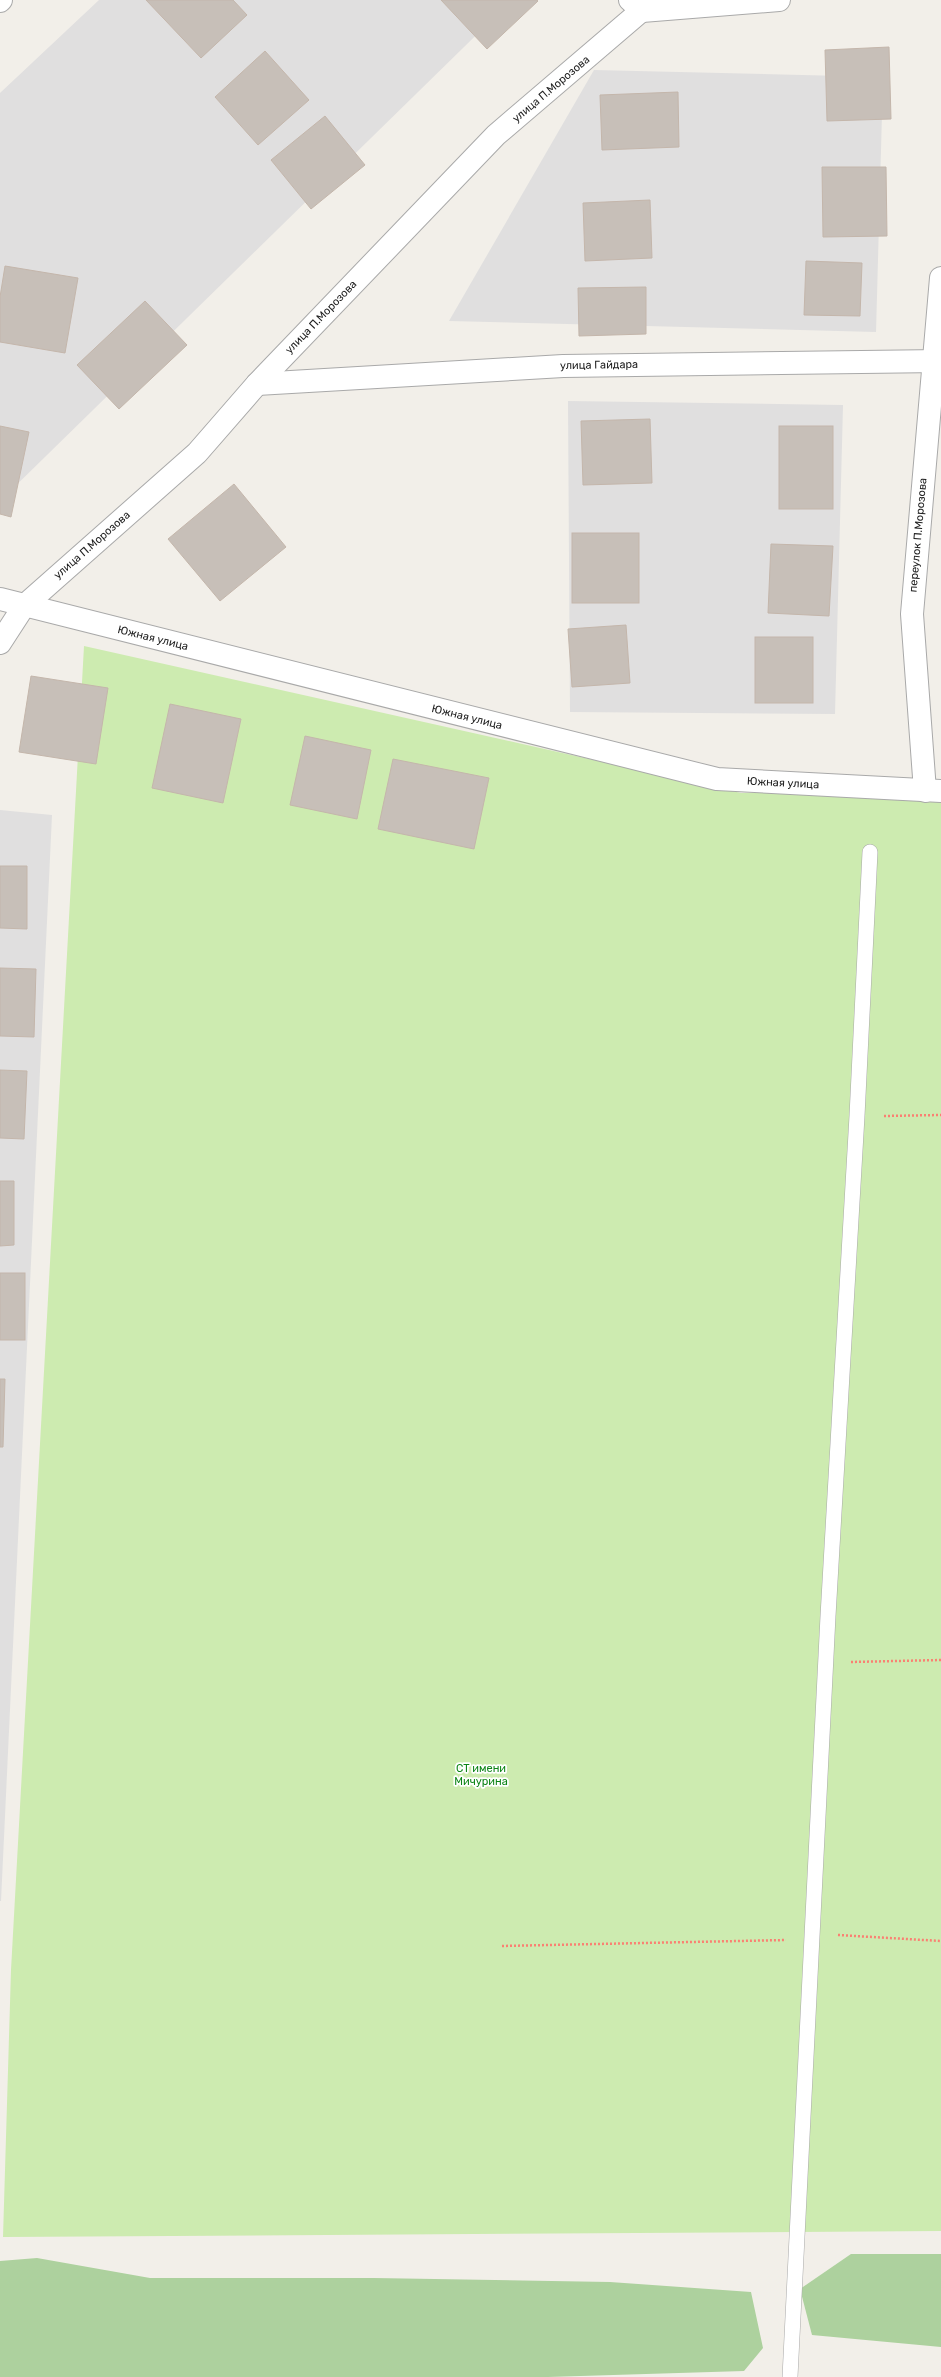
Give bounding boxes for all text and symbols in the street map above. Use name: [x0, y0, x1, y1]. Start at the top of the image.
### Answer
street label: улица П.Морозова: [510, 53, 592, 125]
street label: улица П.Морозова: [283, 278, 359, 356]
street label: улица Гайдара: [560, 358, 638, 372]
street label: переулок П.Морозова: [907, 477, 929, 593]
street label: улица П.Морозова: [51, 508, 133, 582]
street label: Южная улица: [116, 623, 190, 653]
street label: Южная улица: [430, 702, 504, 732]
street label: Южная улица: [747, 775, 819, 791]
park label: СТ имени Мичурина: [454, 1762, 508, 1788]

